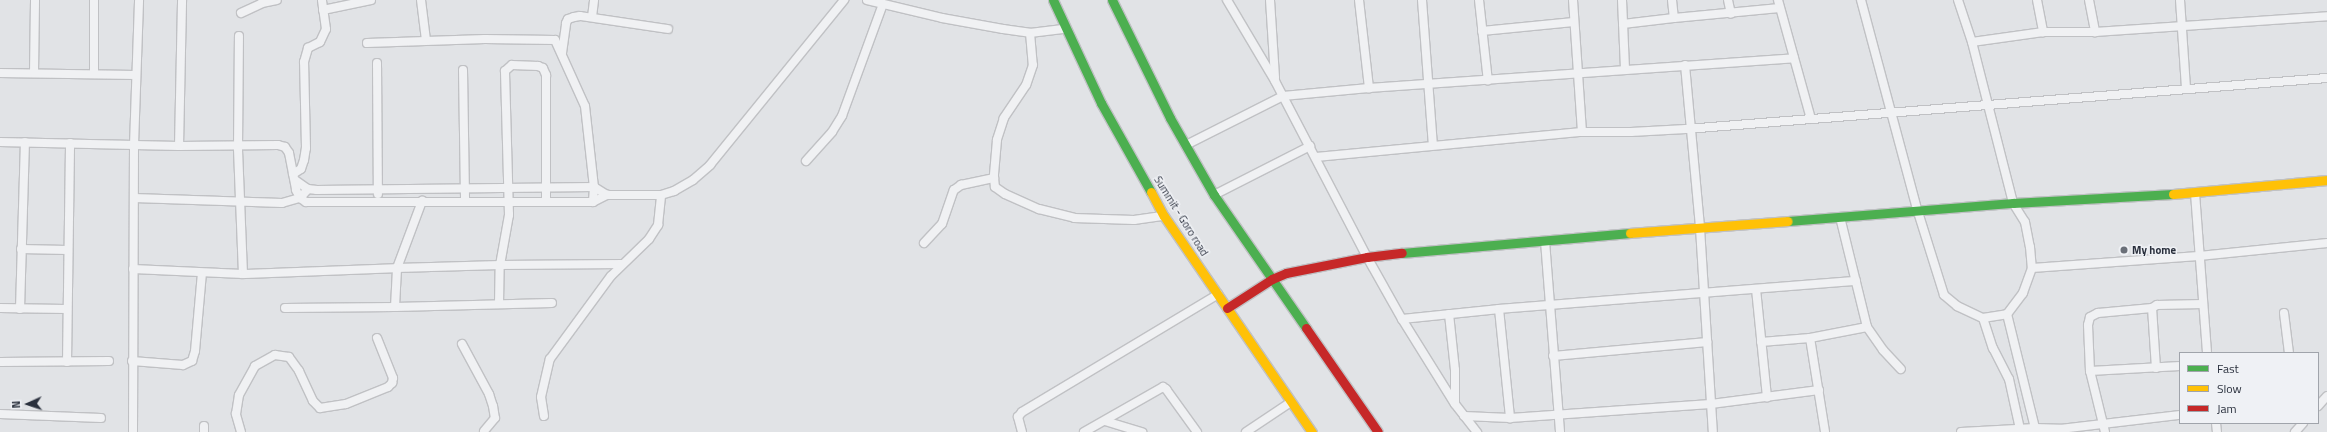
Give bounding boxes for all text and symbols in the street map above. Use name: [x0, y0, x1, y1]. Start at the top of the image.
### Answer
street label: Summit - Goro road: [1151, 174, 1211, 258]
place label: My home: [2132, 243, 2176, 257]
marker: My home: [2119, 245, 2129, 255]
legend: [2179, 352, 2319, 424]
text: Fast: [2217, 359, 2239, 378]
text: Slow: [2217, 379, 2242, 398]
north arrow: [8, 384, 48, 424]
text: Jam: [2217, 399, 2237, 418]
text: N: [8, 400, 24, 409]

